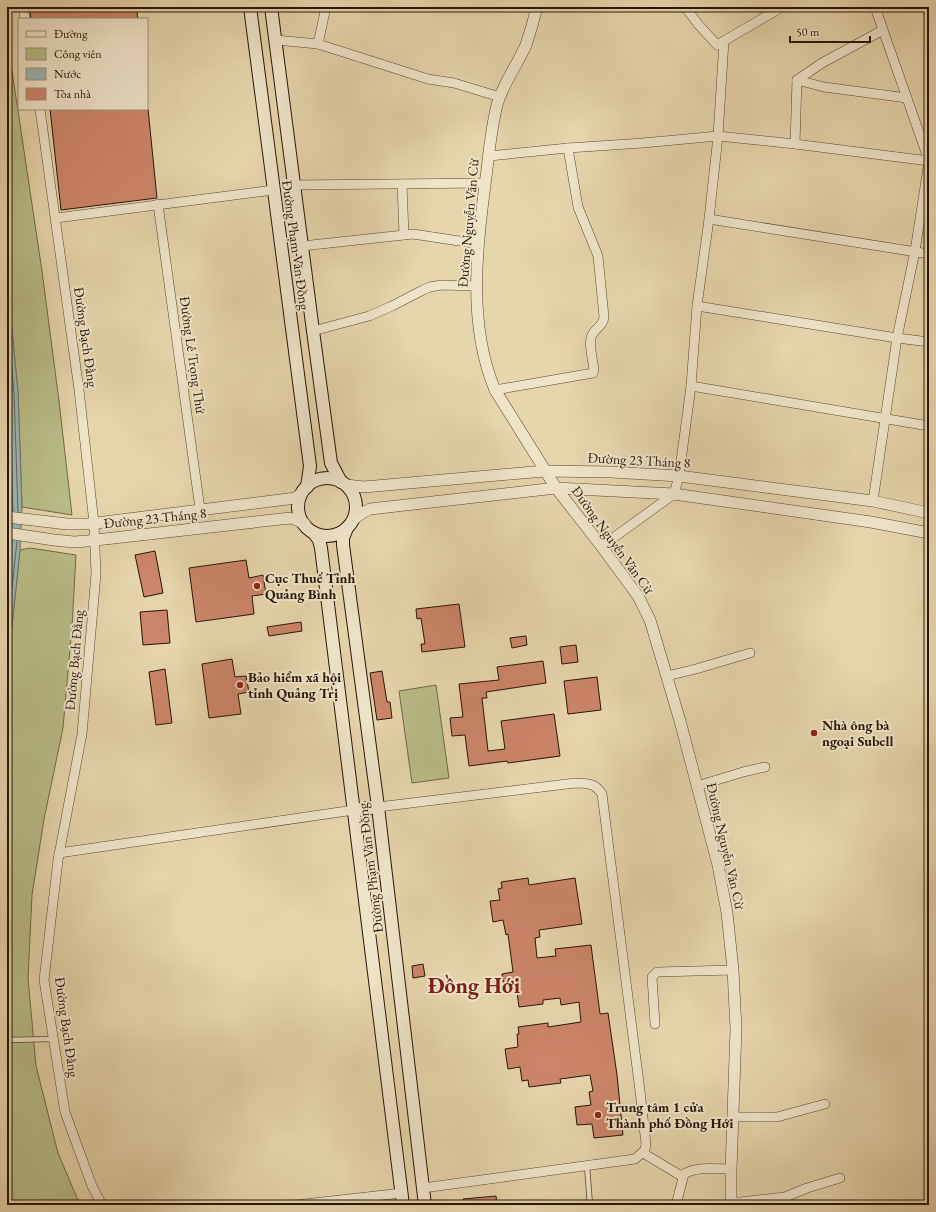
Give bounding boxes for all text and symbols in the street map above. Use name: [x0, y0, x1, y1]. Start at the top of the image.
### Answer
legend: [18, 18, 148, 110]
scale bar: [790, 18, 870, 44]
text: 50 m: [796, 24, 820, 40]
text: Đường: [54, 26, 88, 42]
text: Công viên: [54, 46, 102, 62]
text: Nước: [54, 66, 81, 82]
text: Tòa nhà: [54, 86, 91, 102]
street label: Đường Nguyễn Văn Cừ: [453, 158, 483, 288]
street label: Đường Phạm Văn Đồng: [278, 179, 314, 312]
street label: Đường Bạch Đằng: [70, 286, 102, 389]
street label: Đường Lê Trọng Thứ: [176, 295, 210, 415]
street label: Đường 23 Tháng 8: [587, 448, 691, 472]
street label: Đường Nguyễn Văn Cừ: [568, 482, 658, 598]
street label: Đường 23 Tháng 8: [103, 504, 208, 532]
place label: Cục Thuế Tỉnh Quảng Bình: [265, 569, 355, 603]
marker: Cục Thuế Tỉnh Quảng Bình: [252, 581, 262, 591]
street label: Đường Bạch Đằng: [61, 608, 87, 711]
place label: Bảo hiểm xã hội tỉnh Quảng Trị: [248, 668, 341, 702]
marker: Bảo hiểm xã hội tỉnh Quảng Trị: [235, 680, 245, 690]
place label: Nhà ông bà ngoại Subell: [822, 716, 893, 750]
marker: Nhà ông bà ngoại Subell: [809, 728, 819, 738]
street label: Đường Nguyễn Văn Cừ: [703, 781, 749, 911]
street label: Đường Phạm Văn Đồng: [353, 801, 387, 934]
district label: Đồng Hới: [428, 971, 521, 1000]
street label: Đường Bạch Đằng: [51, 976, 83, 1079]
place label: Trung tâm 1 cửa Thành phố Đồng Hới: [606, 1098, 733, 1132]
marker: Trung tâm 1 cửa Thành phố Đồng Hới: [593, 1110, 603, 1120]

